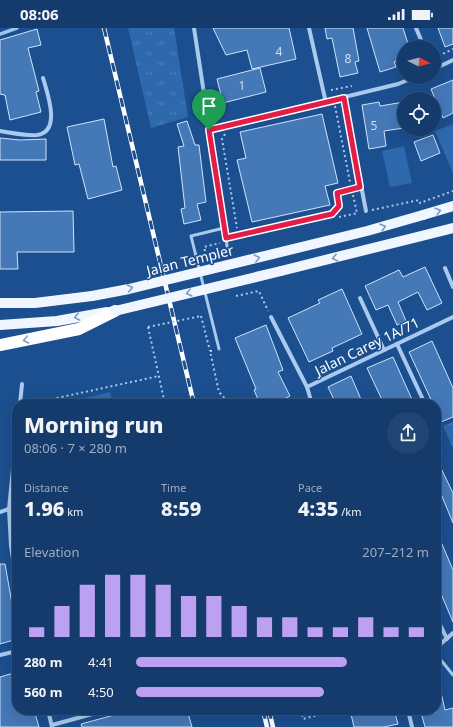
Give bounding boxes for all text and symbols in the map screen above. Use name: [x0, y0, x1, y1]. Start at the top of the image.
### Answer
text: 08:06: [20, 4, 59, 24]
north arrow: [397, 40, 441, 84]
map controls: [397, 40, 441, 136]
house number: 4: [276, 43, 283, 60]
house number: 8: [345, 50, 352, 67]
house number: 1: [239, 77, 245, 94]
pin: [192, 89, 226, 130]
button: locate: [397, 92, 441, 136]
icon: arrive: [198, 95, 220, 117]
house number: 5: [371, 117, 378, 134]
one-way arrow: [434, 207, 441, 216]
one-way arrow: [379, 223, 386, 232]
street label: Jalan Templer: [143, 240, 236, 280]
one-way arrow: [332, 254, 338, 262]
one-way arrow: [253, 255, 260, 263]
one-way arrow: [127, 285, 133, 293]
one-way arrow: [185, 288, 192, 297]
street label: Jalan Carey 1A/71: [310, 312, 422, 380]
one-way arrow: [74, 313, 80, 321]
one-way arrow: [22, 335, 29, 343]
text: Morning run: [24, 409, 164, 439]
button: share: [387, 412, 429, 454]
text: 08:06 · 7 × 280 m: [24, 439, 127, 457]
text: Distance: [24, 480, 69, 495]
text: Time: [161, 480, 186, 495]
text: Pace: [298, 480, 322, 495]
text: 1.96: [24, 495, 64, 522]
text: 8:59: [161, 495, 201, 522]
text: 4:35: [298, 495, 338, 522]
text: km: [64, 504, 83, 519]
text: /km: [338, 504, 362, 519]
text: Elevation: [24, 543, 80, 561]
text: 207–212 m: [362, 543, 429, 561]
text: 280 m: [24, 653, 62, 671]
text: 4:41: [88, 653, 114, 671]
text: 560 m: [24, 683, 62, 701]
text: 4:50: [88, 683, 114, 701]

